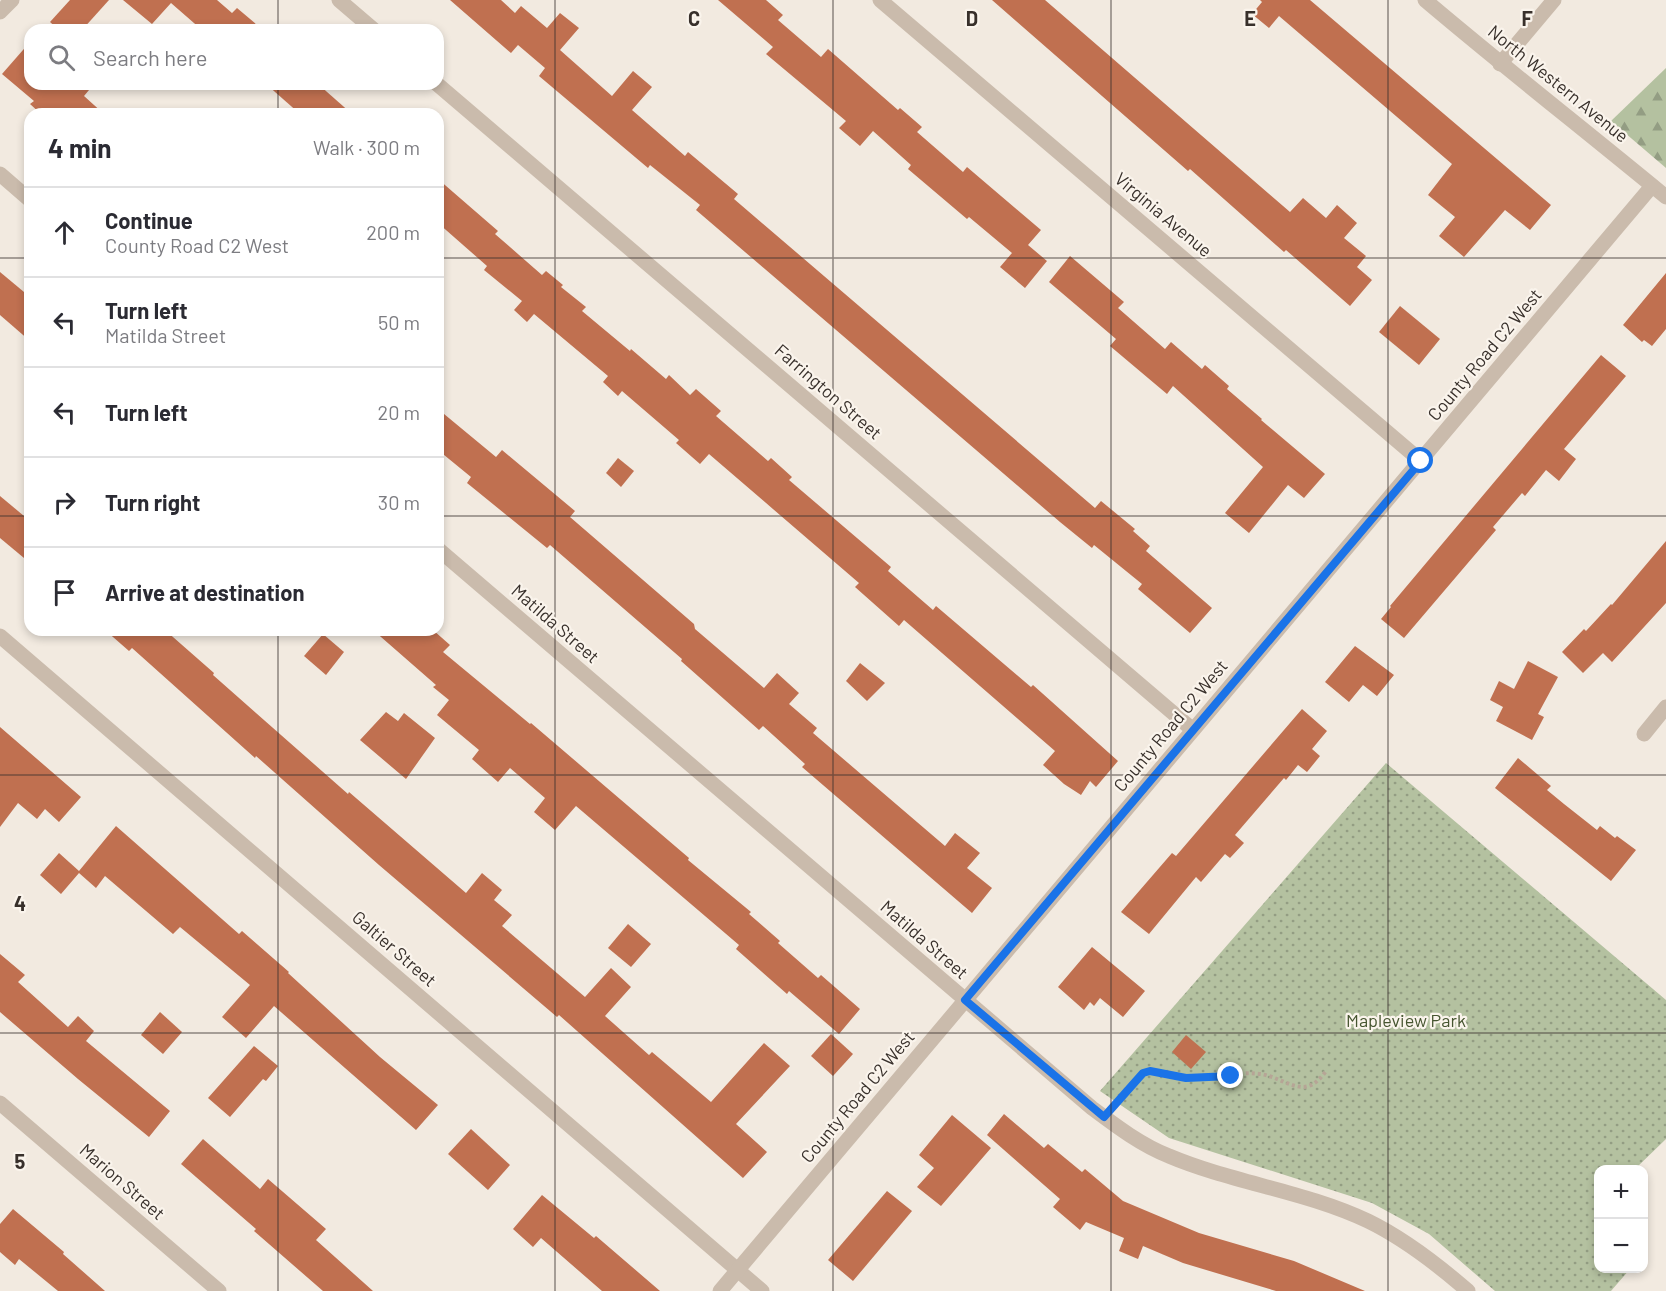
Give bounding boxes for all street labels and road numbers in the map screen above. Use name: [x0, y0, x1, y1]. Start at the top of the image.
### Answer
street label: North Western Avenue: [1484, 20, 1633, 147]
street label: Virginia Avenue: [1111, 167, 1217, 261]
street label: County Road C2 West: [1423, 284, 1546, 425]
street label: Farrington Street: [771, 339, 887, 444]
street label: Matilda Street: [507, 579, 604, 667]
street label: County Road C2 West: [1109, 655, 1232, 796]
street label: Matilda Street: [876, 895, 973, 983]
street label: Galtier Street: [348, 906, 441, 991]
street label: County Road C2 West: [796, 1026, 919, 1167]
street label: Marion Street: [76, 1138, 170, 1224]

